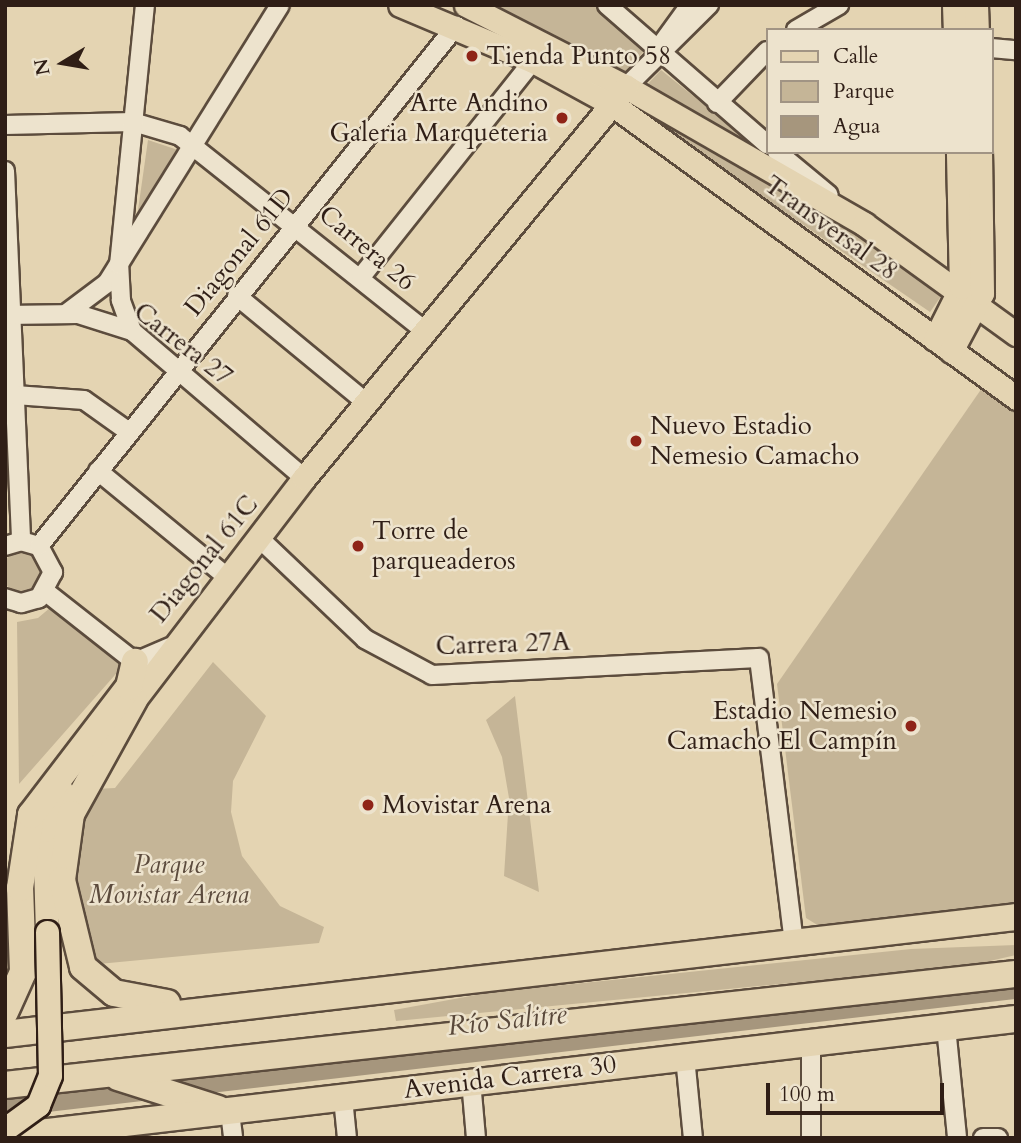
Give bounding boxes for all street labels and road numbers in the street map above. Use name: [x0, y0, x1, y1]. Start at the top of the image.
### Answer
street label: Transversal 28: [758, 169, 904, 287]
street label: Diagonal 61D: [178, 182, 300, 322]
street label: Carrera 26: [312, 199, 422, 297]
street label: Carrera 27: [128, 296, 238, 392]
street label: Diagonal 61C: [143, 489, 265, 629]
street label: Carrera 27A: [435, 626, 571, 662]
street label: Avenida Carrera 30: [402, 1048, 618, 1106]

